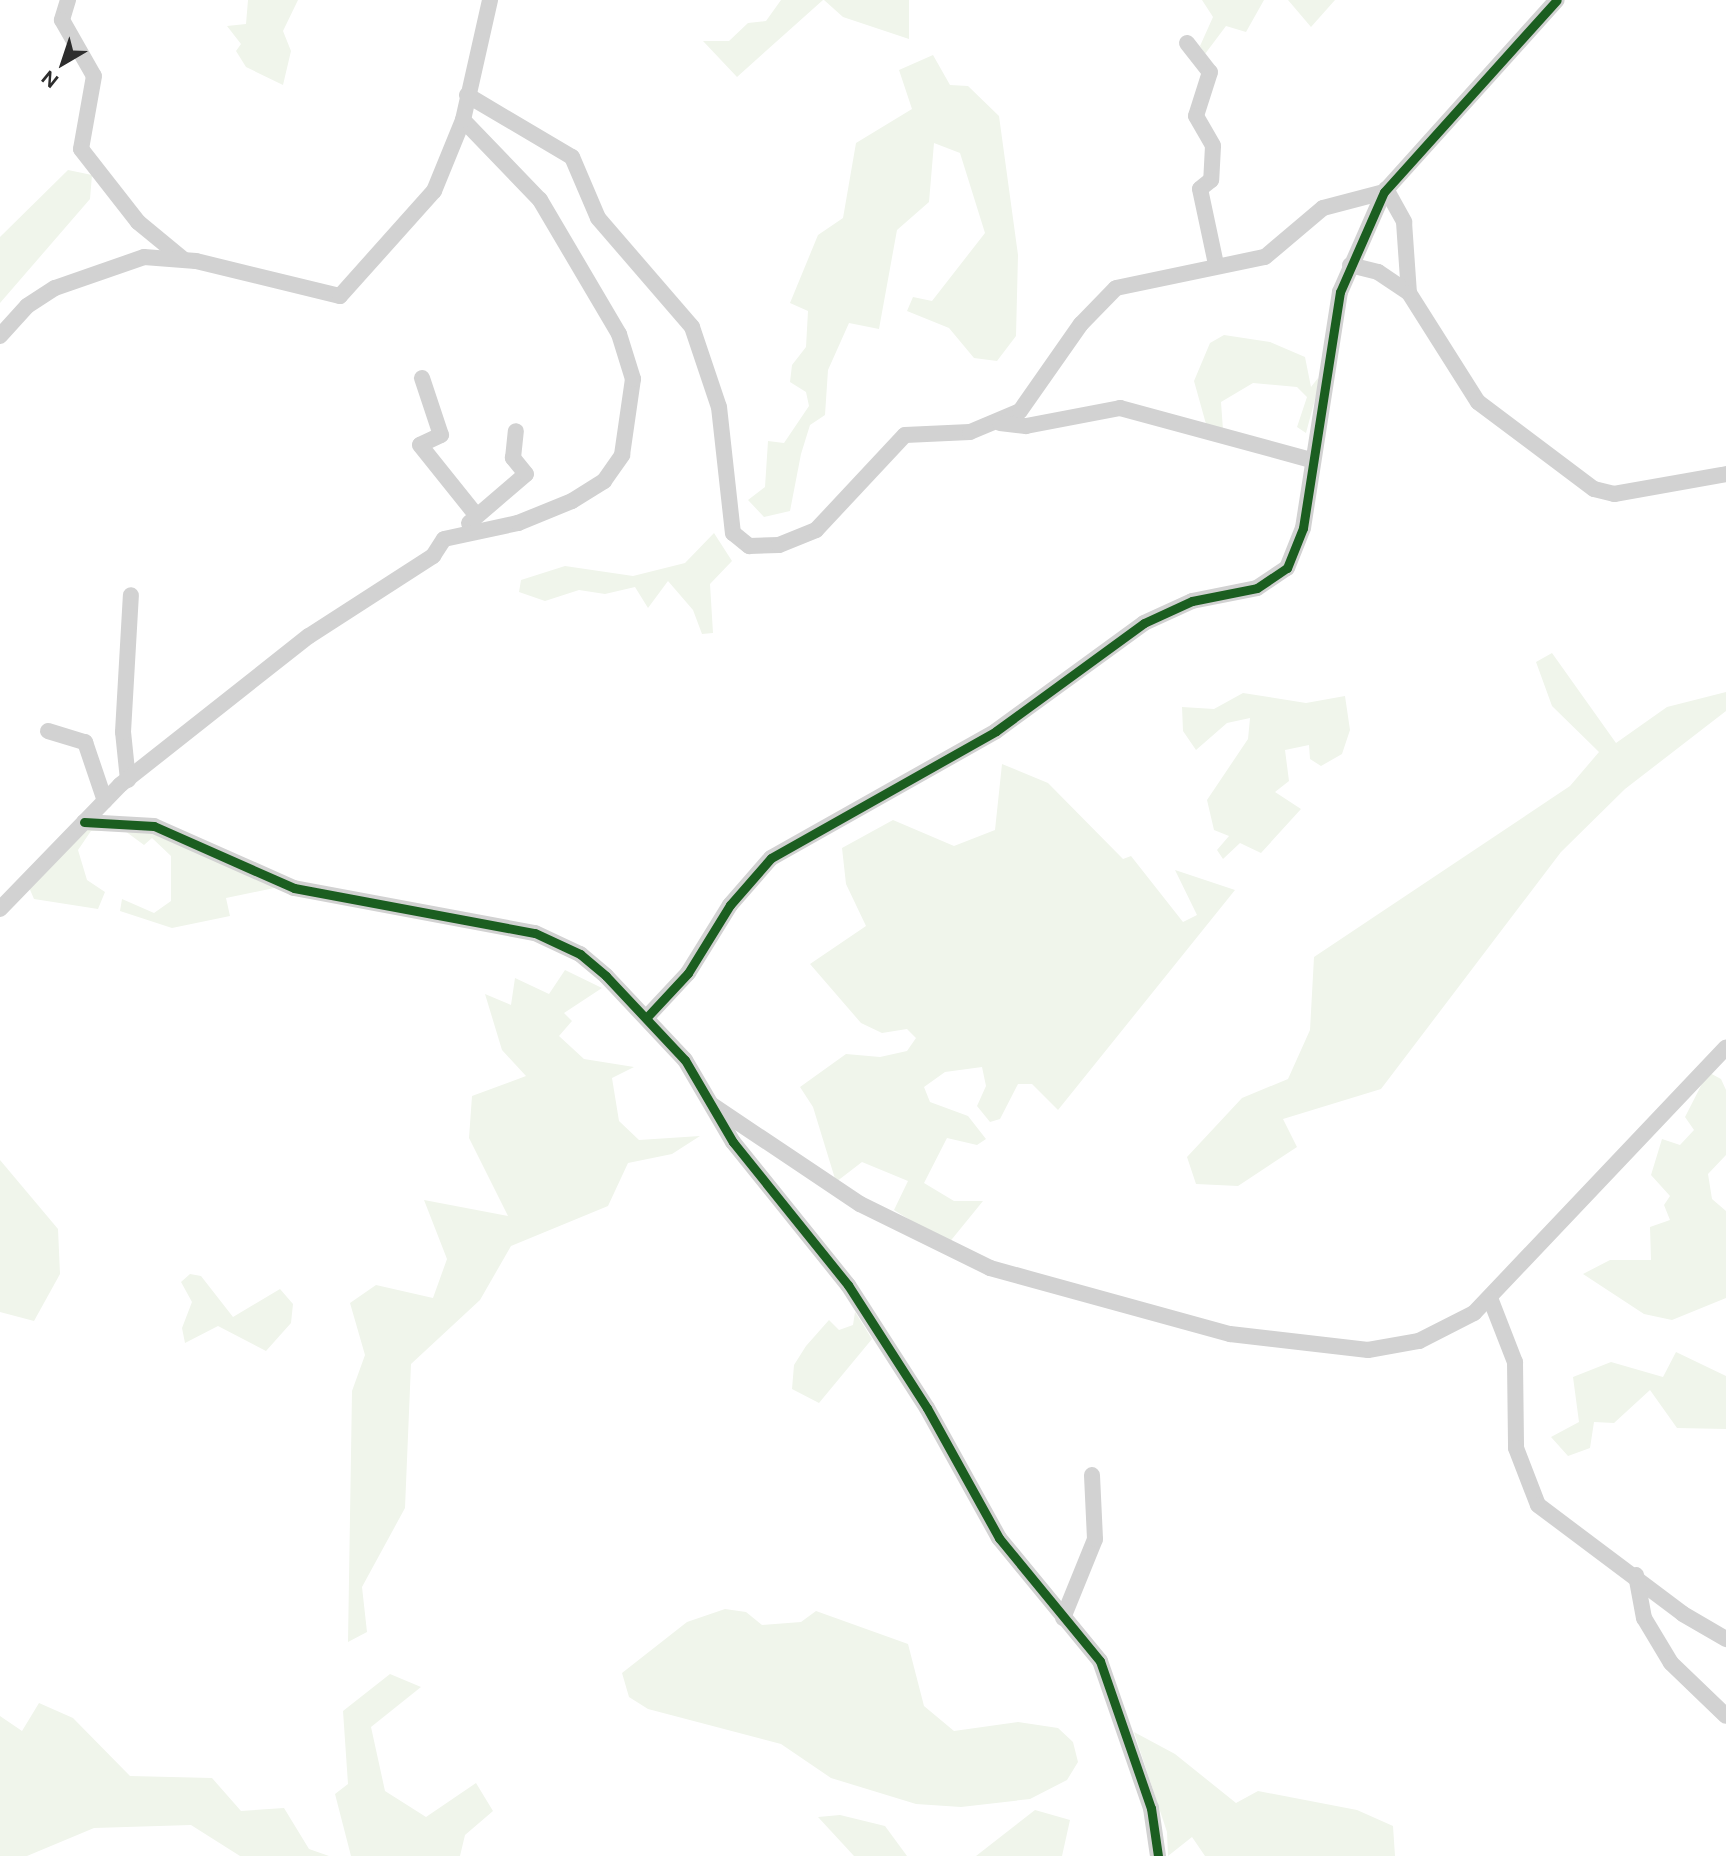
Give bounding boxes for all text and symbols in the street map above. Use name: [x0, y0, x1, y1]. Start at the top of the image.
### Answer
north arrow: [28, 28, 98, 98]
text: N: [37, 66, 62, 93]

